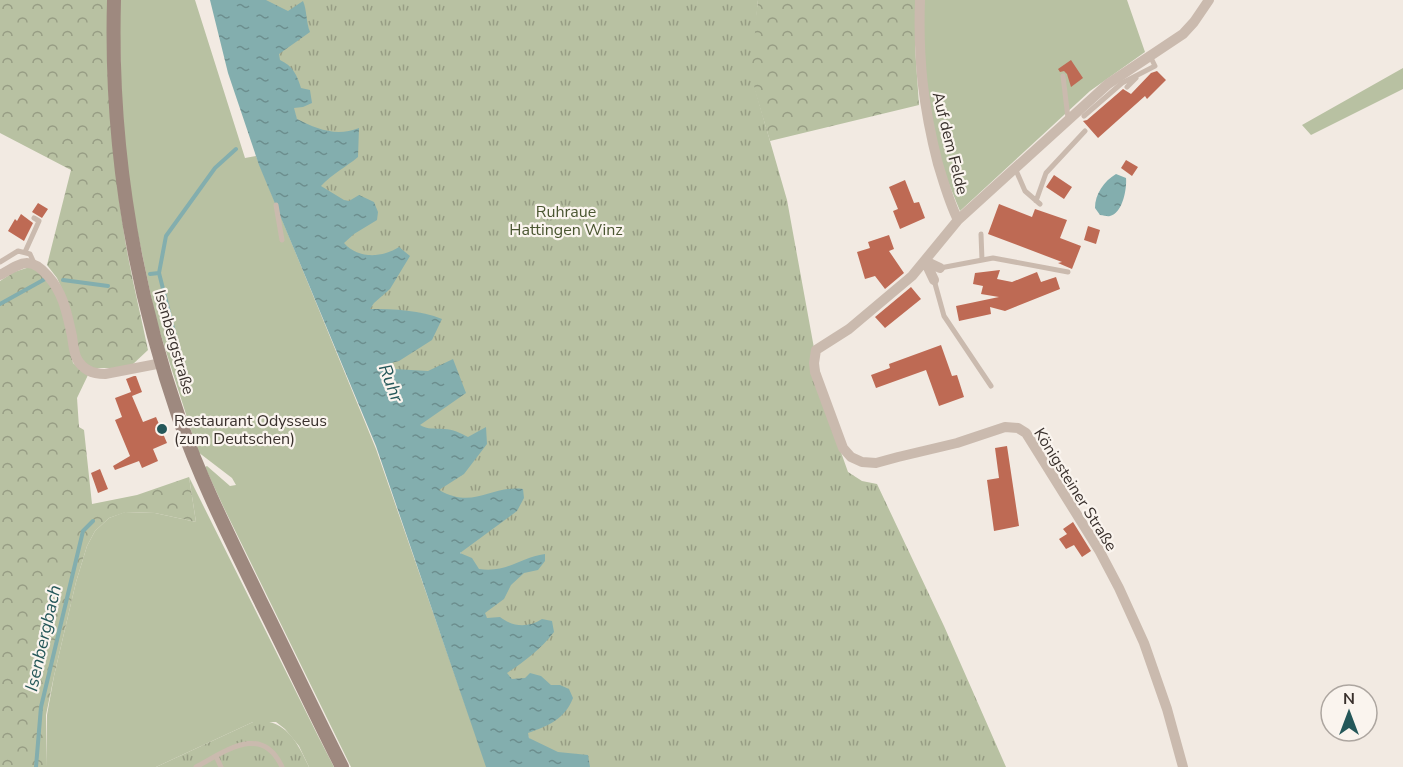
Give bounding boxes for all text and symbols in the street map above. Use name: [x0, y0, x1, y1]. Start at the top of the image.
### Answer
street label: Auf dem Felde: [927, 90, 973, 197]
park label: Ruhraue Hattingen Winz: [509, 201, 623, 241]
street label: Isenbergstraße: [149, 287, 199, 397]
water label: Ruhr: [373, 361, 409, 406]
place label: Restaurant Odysseus (zum Deutschen): [174, 410, 327, 450]
marker: Restaurant Odysseus (zum Deutschen): [155, 422, 169, 436]
street label: Königsteiner Straße: [1028, 424, 1122, 555]
water label: Isenbergbach: [19, 582, 67, 694]
north arrow: [1319, 683, 1379, 743]
text: N: [1343, 688, 1355, 710]

